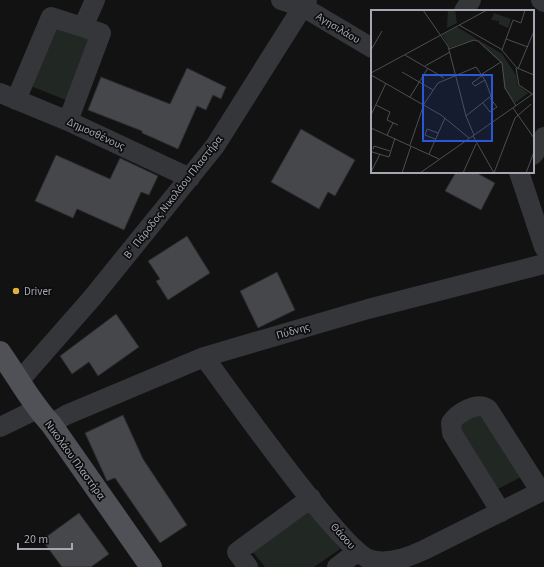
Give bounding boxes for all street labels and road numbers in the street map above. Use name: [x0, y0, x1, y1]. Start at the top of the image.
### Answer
street label: Αγησιλάου: [313, 9, 363, 47]
street label: Δημοσθένους: [65, 114, 128, 154]
street label: Β΄ Πάροδος Νικολάου Πλαστήρα: [120, 132, 226, 262]
street label: Πύδνης: [274, 319, 312, 343]
street label: Νικολάου Πλαστήρα: [41, 418, 109, 502]
street label: Θάσου: [327, 520, 359, 552]

